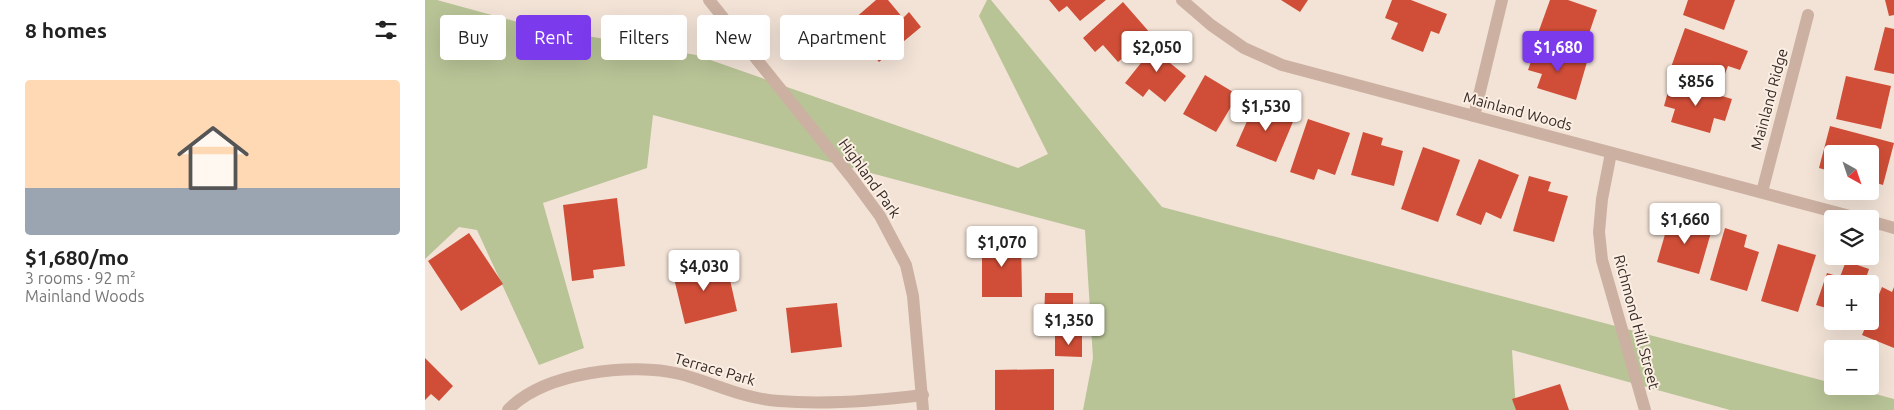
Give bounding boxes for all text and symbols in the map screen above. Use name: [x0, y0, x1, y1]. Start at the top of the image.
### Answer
chip: Buy: [440, 15, 506, 60]
chip: Rent: [516, 15, 591, 60]
chip: Filters: [601, 15, 687, 60]
chip: New: [697, 15, 770, 60]
chip: Apartment: [780, 15, 904, 60]
icon: filters: [372, 16, 400, 44]
text: 8 homes: [25, 18, 107, 42]
pin: $2,050: [1116, 30, 1198, 73]
pin: $1,680: [1517, 30, 1599, 73]
text: $2,050: [1132, 38, 1182, 56]
text: $1,680: [1533, 38, 1583, 56]
street label: Mainland Ridge: [1747, 47, 1791, 151]
pin: $856: [1666, 64, 1726, 107]
text: $856: [1678, 72, 1714, 90]
street label: Mainland Woods: [1462, 88, 1574, 134]
pin: $1,530: [1225, 90, 1307, 132]
text: $1,530: [1241, 97, 1291, 115]
icon: home: [168, 113, 258, 203]
street label: Highland Park: [836, 135, 905, 221]
north arrow: [1824, 145, 1879, 200]
map controls: [1824, 145, 1879, 395]
pin: $1,660: [1644, 202, 1726, 245]
text: $1,660: [1660, 210, 1710, 228]
button: layers: [1824, 210, 1879, 265]
pin: $1,070: [961, 226, 1043, 268]
text: $1,070: [977, 233, 1027, 251]
text: $1,680/mo: [25, 245, 129, 269]
pin: $4,030: [663, 250, 745, 292]
street label: Richmond Hill Street: [1611, 253, 1663, 391]
text: $4,030: [679, 257, 729, 275]
text: 3 rooms · 92 m²: [25, 269, 136, 287]
button: +: [1824, 275, 1879, 330]
text: Mainland Woods: [25, 287, 144, 305]
pin: $1,350: [1028, 304, 1110, 346]
text: $1,350: [1044, 311, 1094, 329]
button: −: [1824, 340, 1879, 395]
street label: Terrace Park: [673, 349, 758, 389]

